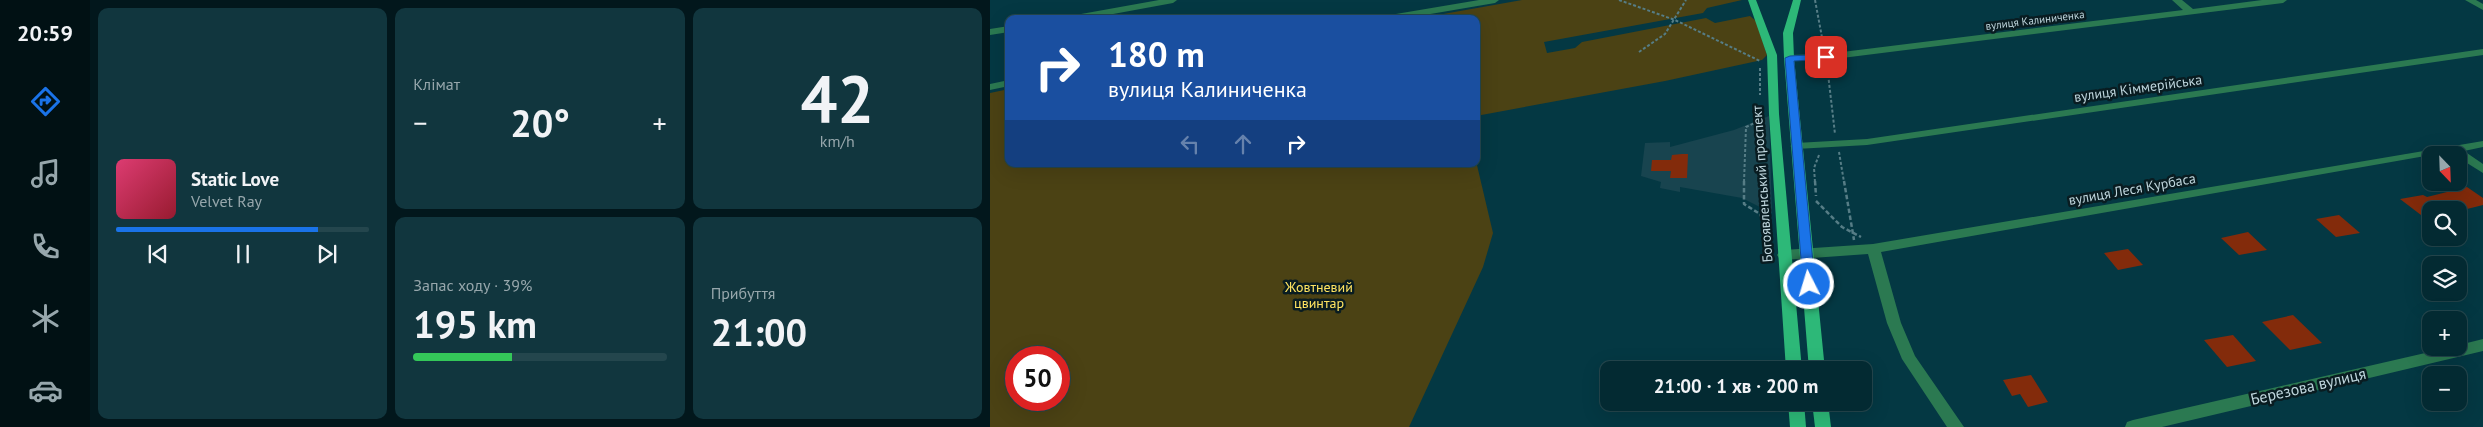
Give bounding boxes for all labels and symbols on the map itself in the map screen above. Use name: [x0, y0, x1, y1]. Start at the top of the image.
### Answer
street label: вулиця Калиниченка: [1985, 7, 2085, 33]
pin: [1805, 36, 1847, 78]
street label: вулиця Кіммерійська: [2073, 70, 2203, 106]
street label: Богоявленський проспект: [1748, 105, 1776, 263]
north arrow: [2422, 146, 2468, 191]
street label: вулиця Леся Курбаса: [2067, 169, 2197, 209]
position arrow: [1782, 257, 1834, 309]
park label: Жовтневий цвинтар: [1284, 278, 1353, 312]
speed limit sign: 50: [1005, 346, 1070, 411]
street label: Березова вулиця: [2248, 363, 2368, 409]

